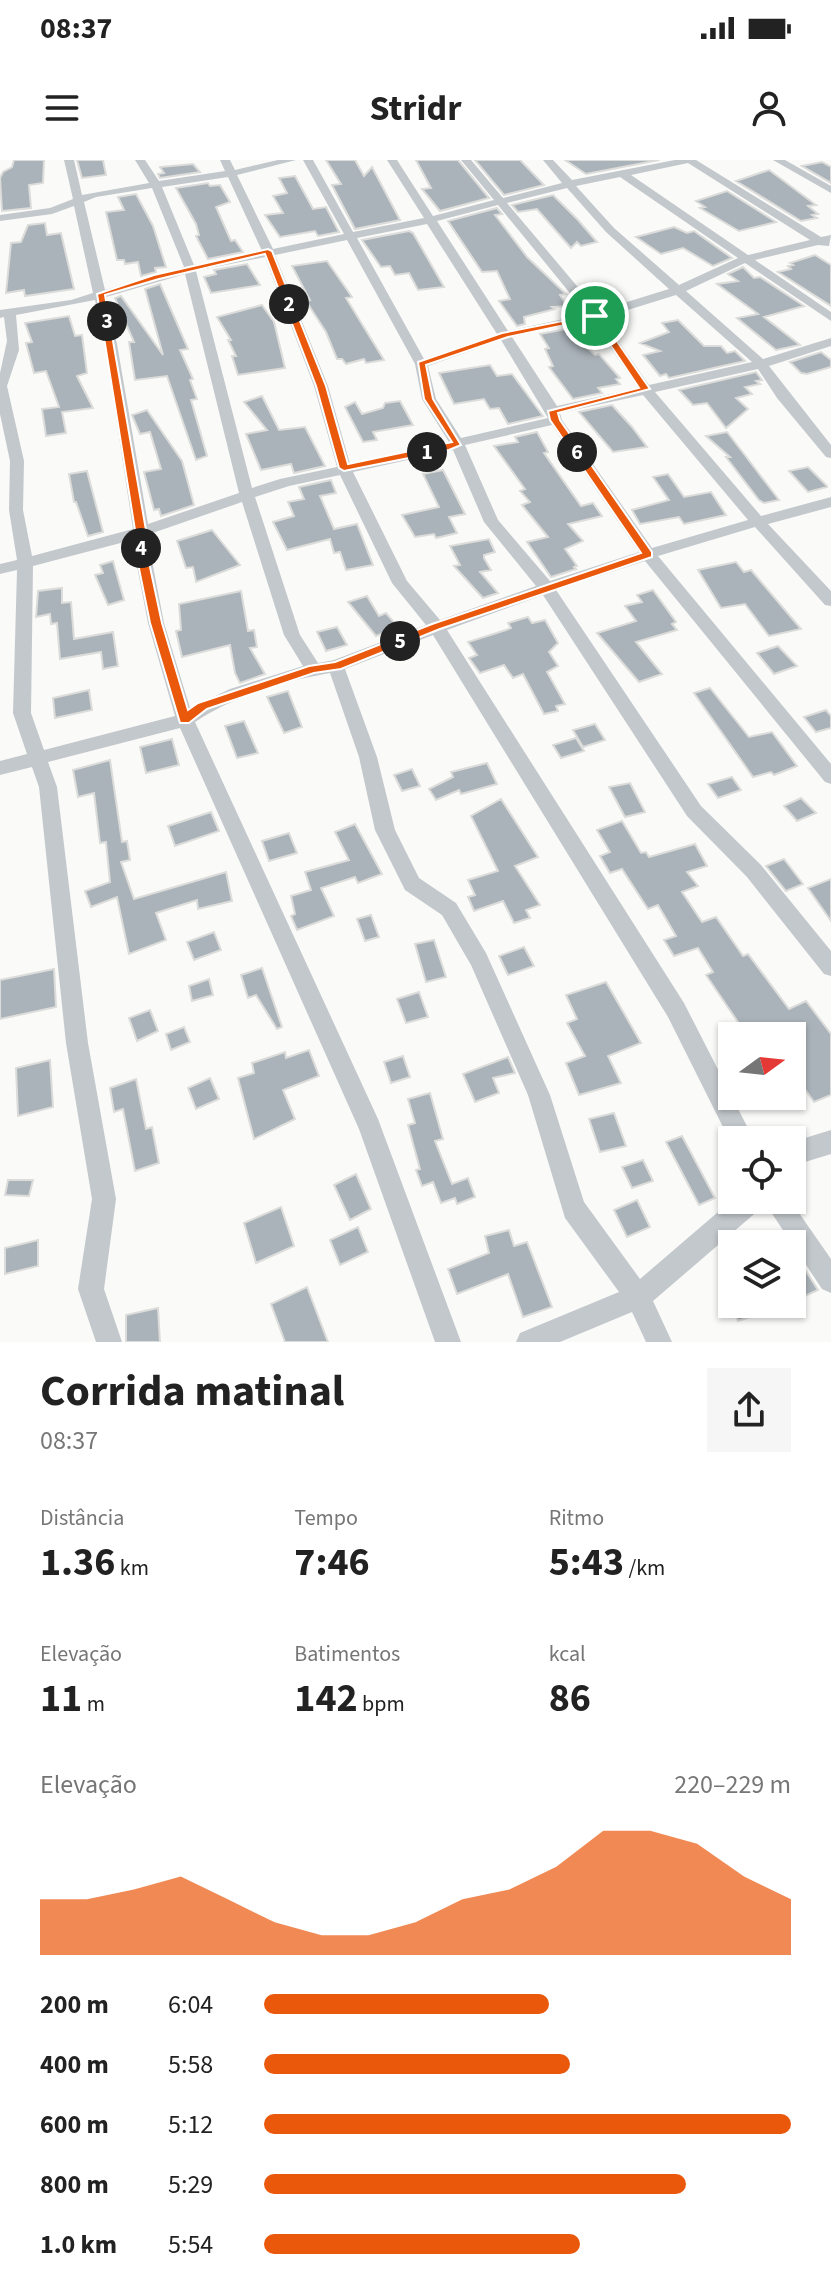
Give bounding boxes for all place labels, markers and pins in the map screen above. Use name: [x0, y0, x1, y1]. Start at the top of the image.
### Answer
pin: [561, 282, 629, 350]
pin: 2: [269, 284, 309, 324]
pin: 3: [87, 301, 127, 341]
pin: 1: [407, 432, 447, 472]
pin: 6: [557, 432, 597, 472]
pin: 4: [121, 528, 161, 568]
pin: 5: [380, 621, 420, 661]

